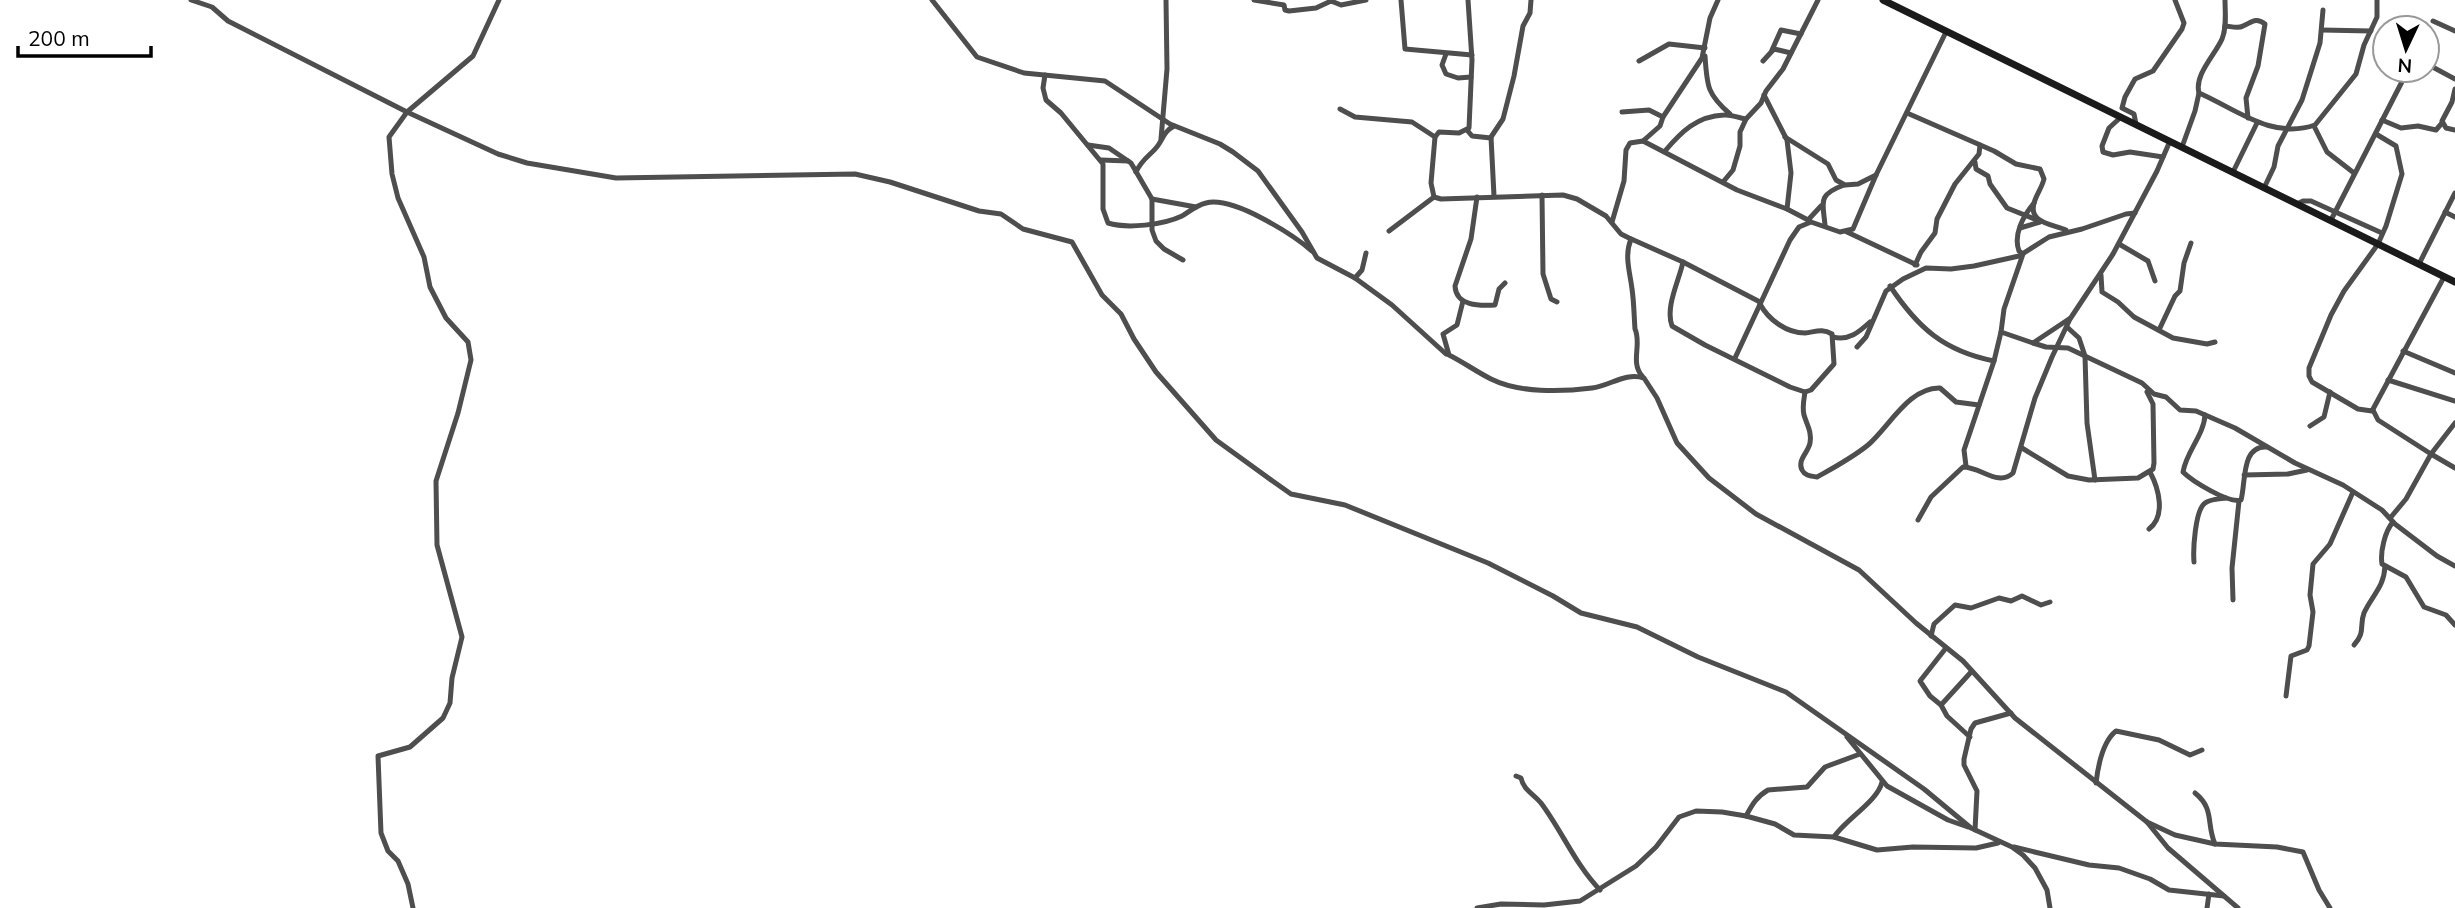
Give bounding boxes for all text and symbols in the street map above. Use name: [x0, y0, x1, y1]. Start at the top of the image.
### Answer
scale bar: [18, 14, 150, 58]
north arrow: [2371, 14, 2441, 84]
text: 200 m: [28, 25, 90, 51]
text: N: [2397, 53, 2413, 78]

